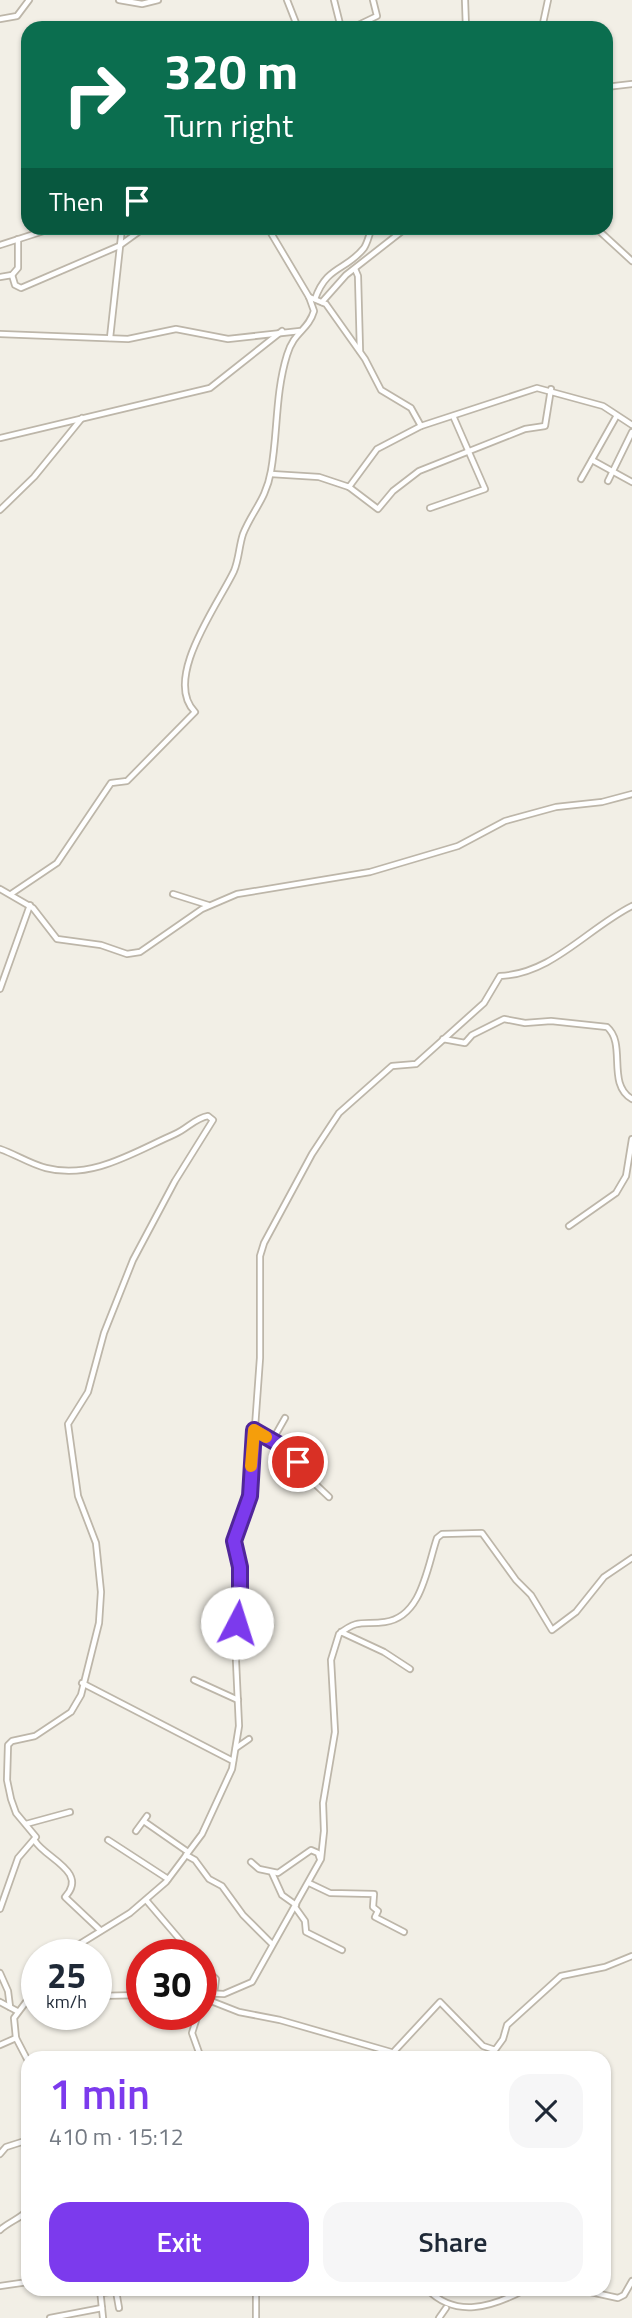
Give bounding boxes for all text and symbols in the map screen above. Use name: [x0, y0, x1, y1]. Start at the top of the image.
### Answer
text: 320 m: [164, 33, 298, 108]
icon: right: [49, 49, 140, 140]
text: Turn right: [164, 101, 293, 149]
text: Then: [49, 182, 104, 221]
icon: arrive: [118, 182, 156, 220]
pin: [268, 1432, 328, 1492]
icon: arrive: [279, 1443, 317, 1481]
position arrow: [200, 1586, 274, 1660]
speed limit sign: 30: [126, 1939, 217, 2030]
text: 25: [47, 1948, 86, 2002]
text: km/h: [46, 1988, 87, 2015]
text: 1 min: [49, 2061, 150, 2125]
button: close: [509, 2074, 583, 2148]
text: 410 m · 15:12: [49, 2119, 184, 2154]
button: Exit: [49, 2202, 309, 2282]
button: Share: [323, 2202, 583, 2282]

